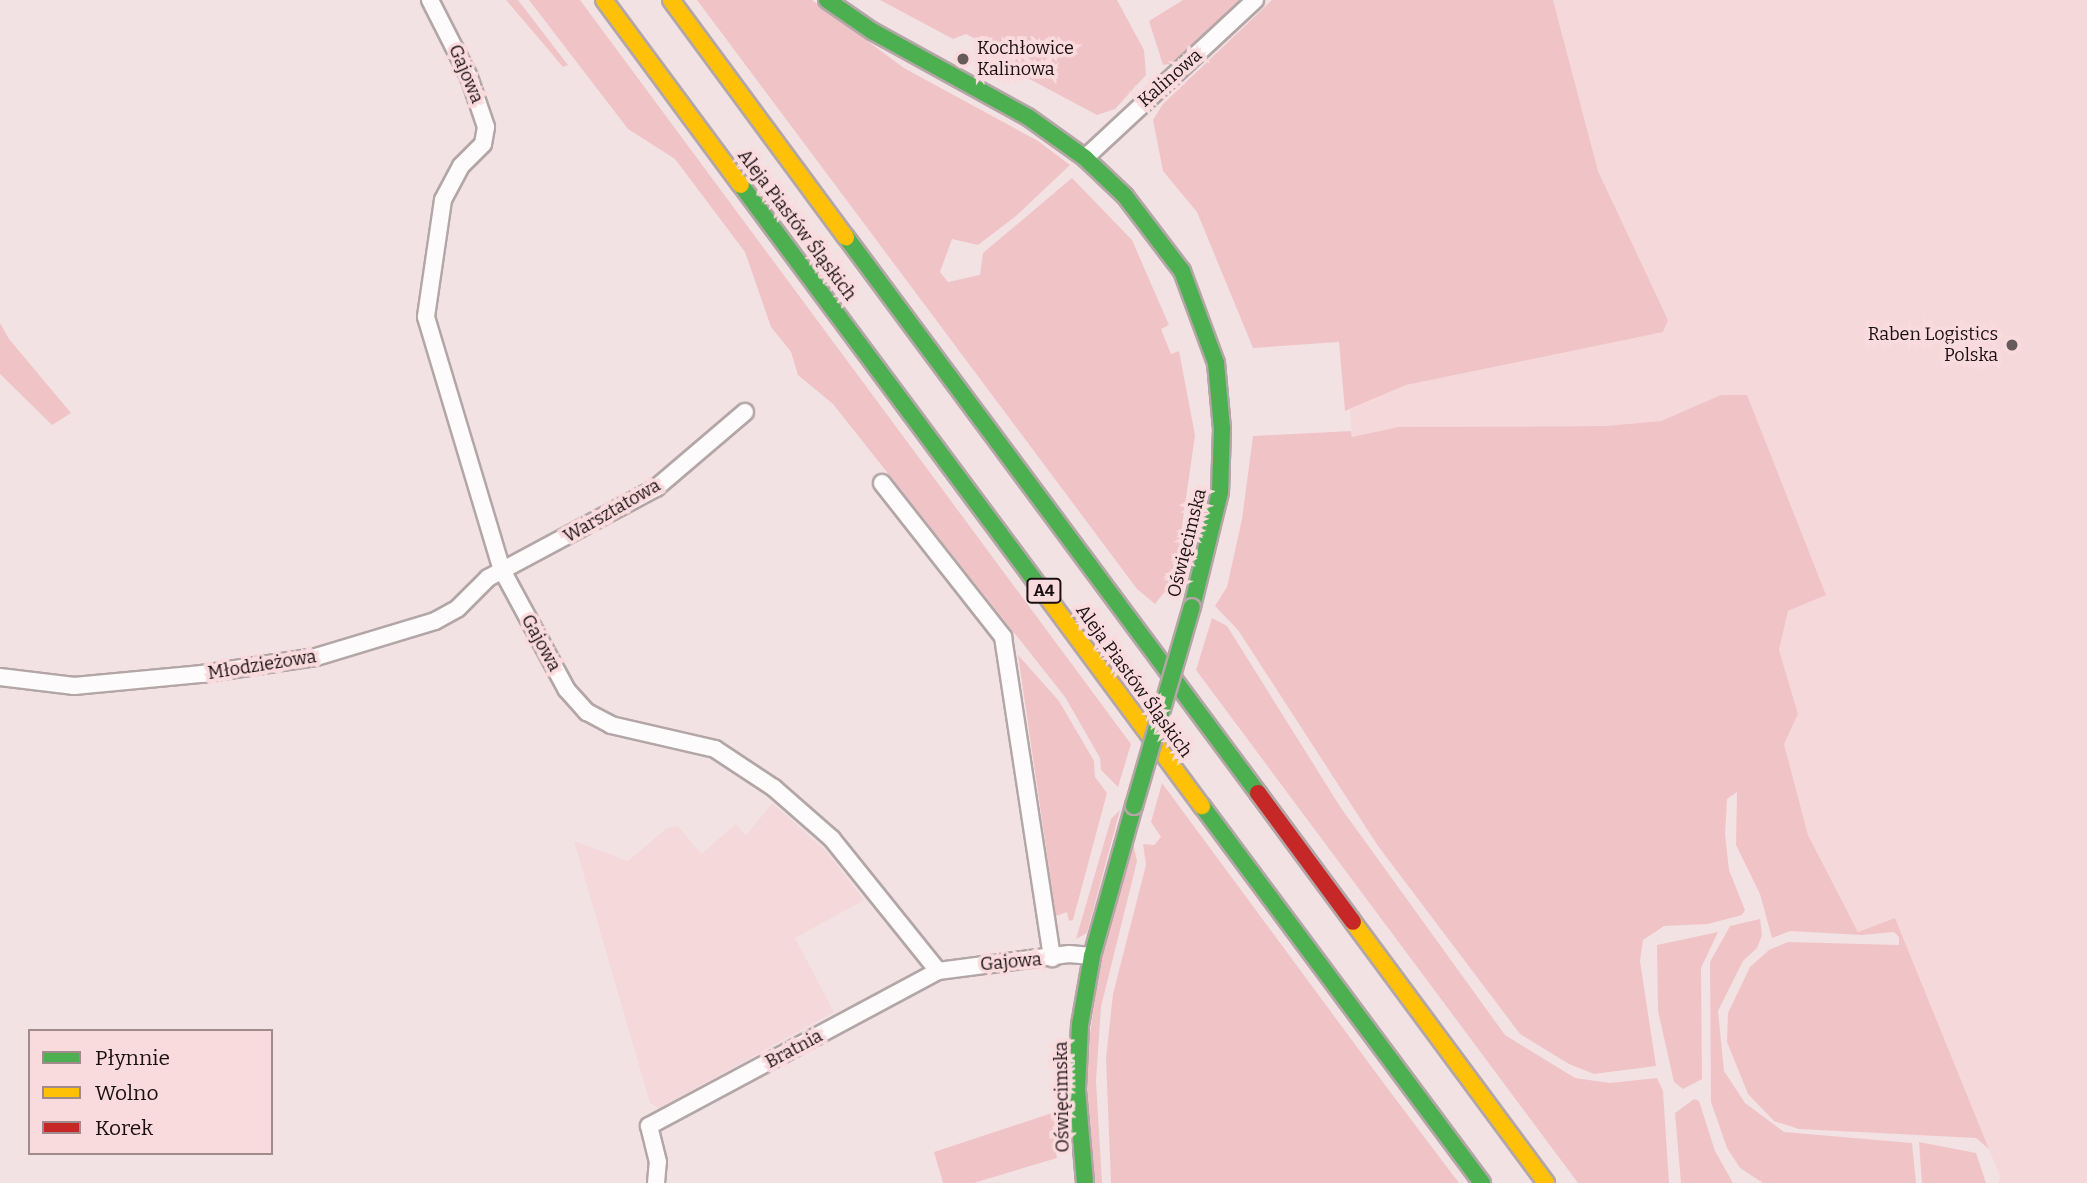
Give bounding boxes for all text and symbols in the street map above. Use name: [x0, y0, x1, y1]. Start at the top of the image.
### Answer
place label: Kochłowice Kalinowa: [977, 38, 1074, 80]
street label: Gajowa: [444, 41, 488, 107]
street label: Kalinowa: [1134, 44, 1206, 112]
marker: Kochłowice Kalinowa: [955, 51, 971, 67]
street label: Aleja Piastów Śląskich: [733, 145, 861, 305]
place label: Raben Logistics Polska: [1868, 324, 1998, 366]
marker: Raben Logistics Polska: [2004, 337, 2020, 353]
street label: Warsztatowa: [560, 475, 664, 547]
street label: Oświęcimska: [1163, 487, 1211, 599]
road number: A4: [1025, 578, 1063, 604]
street label: Aleja Piastów Śląskich: [1071, 600, 1197, 762]
street label: Gajowa: [517, 611, 565, 675]
street label: Młodzieżowa: [206, 646, 318, 684]
street label: Gajowa: [979, 949, 1043, 975]
street label: Bratnia: [762, 1025, 826, 1073]
legend: [28, 1029, 273, 1155]
street label: Oświęcimska: [1050, 1041, 1074, 1153]
text: Płynnie: [95, 1045, 170, 1071]
text: Wolno: [95, 1080, 158, 1106]
text: Korek: [95, 1115, 153, 1141]

